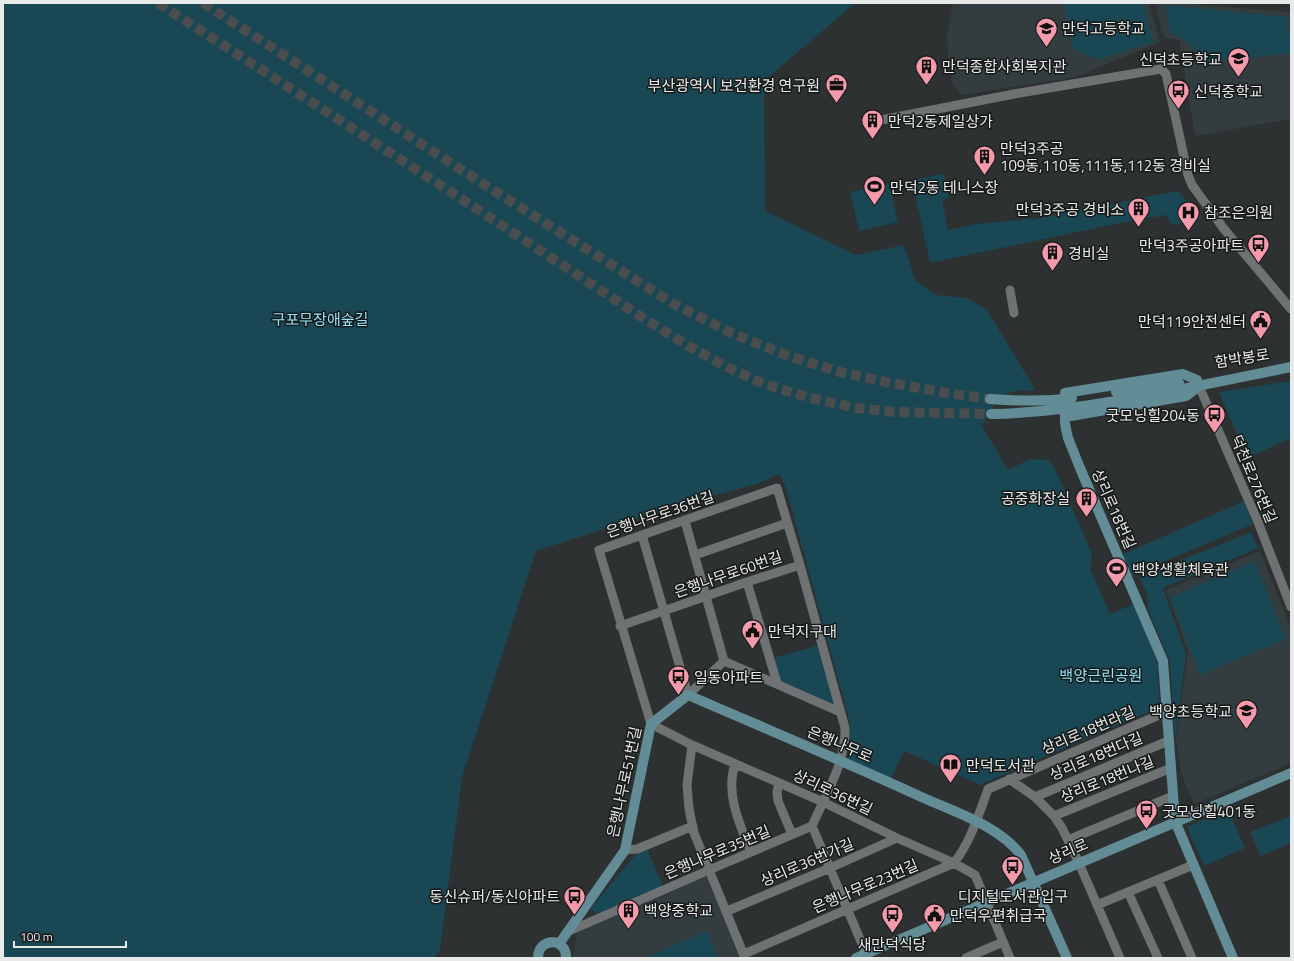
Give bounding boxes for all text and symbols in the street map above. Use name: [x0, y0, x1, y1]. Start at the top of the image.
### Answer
school or university icon: 만덕고등학교: [1034, 15, 1060, 48]
place label: 만덕고등학교: [1062, 17, 1145, 40]
school or university icon: 신덕초등학교: [1225, 46, 1251, 79]
place label: 신덕초등학교: [1139, 48, 1222, 71]
building icon: 만덕종합사회복지관: [913, 53, 939, 86]
place label: 만덕종합사회복지관: [942, 55, 1066, 78]
office icon: 부산광역시 보건환경 연구원: [823, 72, 849, 105]
place label: 부산광역시 보건환경 연구원: [648, 74, 820, 97]
bus stop icon: 신덕중학교: [1166, 78, 1192, 111]
place label: 신덕중학교: [1194, 80, 1263, 103]
building icon: 만덕2동제일상가: [859, 108, 885, 141]
place label: 만덕2동제일상가: [888, 110, 993, 133]
place label: 만덕3주공 109동,110동,111동,112동 경비실: [1000, 137, 1211, 177]
building icon: 만덕3주공 109동,110동,111동,112동 경비실: [972, 144, 998, 177]
sports icon: 만덕2동 테니스장: [861, 174, 887, 207]
place label: 만덕2동 테니스장: [890, 176, 999, 199]
building icon: 만덕3주공 경비소: [1126, 196, 1152, 229]
place label: 만덕3주공 경비소: [1016, 198, 1124, 221]
hospital icon: 참조은의원: [1176, 199, 1202, 232]
place label: 참조은의원: [1204, 201, 1273, 224]
bus stop icon: 만덕3주공아파트: [1246, 232, 1272, 265]
place label: 만덕3주공아파트: [1139, 234, 1244, 257]
building icon: 경비실: [1039, 240, 1065, 273]
place label: 경비실: [1068, 242, 1109, 265]
park label: 구포무장애숲길: [272, 308, 368, 331]
public building icon: 만덕119안전센터: [1248, 308, 1274, 341]
place label: 만덕119안전센터: [1138, 310, 1246, 333]
street label: 함박봉로: [1213, 342, 1271, 374]
bus stop icon: 굿모닝힐204동: [1202, 402, 1228, 435]
place label: 굿모닝힐204동: [1106, 404, 1200, 427]
street label: 덕천로276번길: [1225, 431, 1283, 527]
street label: 상리로18번길: [1086, 465, 1142, 553]
street label: 은행나무로36번길: [603, 485, 717, 543]
building icon: 공중화장실: [1073, 485, 1099, 518]
place label: 공중화장실: [1001, 487, 1070, 510]
street label: 은행나무로60번길: [671, 545, 785, 603]
sports icon: 백양생활체육관: [1104, 556, 1130, 589]
place label: 백양생활체육관: [1132, 558, 1229, 581]
public building icon: 만덕지구대: [739, 618, 765, 651]
place label: 만덕지구대: [768, 620, 837, 643]
bus stop icon: 일동아파트: [665, 664, 691, 697]
park label: 백양근린공원: [1060, 664, 1142, 687]
place label: 일동아파트: [694, 666, 763, 689]
school or university icon: 백양초등학교: [1234, 698, 1260, 731]
street label: 상리로18번라길: [1038, 700, 1138, 760]
place label: 백양초등학교: [1149, 700, 1232, 723]
street label: 은행나무로: [804, 720, 876, 768]
street label: 은행나무로51번길: [601, 724, 647, 840]
street label: 상리로18번다길: [1046, 726, 1146, 786]
street label: 상리로18번나길: [1057, 750, 1157, 808]
library icon: 만덕도서관: [937, 752, 963, 785]
place label: 만덕도서관: [966, 754, 1035, 777]
street label: 상리로36번길: [789, 763, 877, 821]
bus stop icon: 굿모닝힐401동: [1134, 798, 1160, 831]
place label: 굿모닝힐401동: [1162, 800, 1256, 823]
street label: 은행나무로35번길: [660, 819, 774, 885]
street label: 상리로36번가길: [757, 832, 857, 892]
street label: 상리로: [1044, 832, 1092, 870]
street label: 은행나무로23번길: [808, 853, 922, 919]
bus stop icon: 디지털도서관입구: [1000, 854, 1026, 887]
bus stop icon: 동신슈퍼/동신아파트: [562, 883, 588, 916]
place label: 동신슈퍼/동신아파트: [430, 885, 560, 908]
place label: 디지털도서관입구: [958, 885, 1068, 908]
building icon: 백양중학교: [615, 897, 641, 930]
place label: 백양중학교: [644, 899, 713, 922]
bus stop icon: 새만덕식당: [879, 902, 905, 935]
public building icon: 만덕우편취급국: [922, 902, 948, 935]
place label: 만덕우편취급국: [950, 904, 1047, 927]
scale bar: [14, 923, 126, 949]
text: 100 m: [20, 927, 53, 946]
place label: 새만덕식당: [857, 933, 927, 956]

